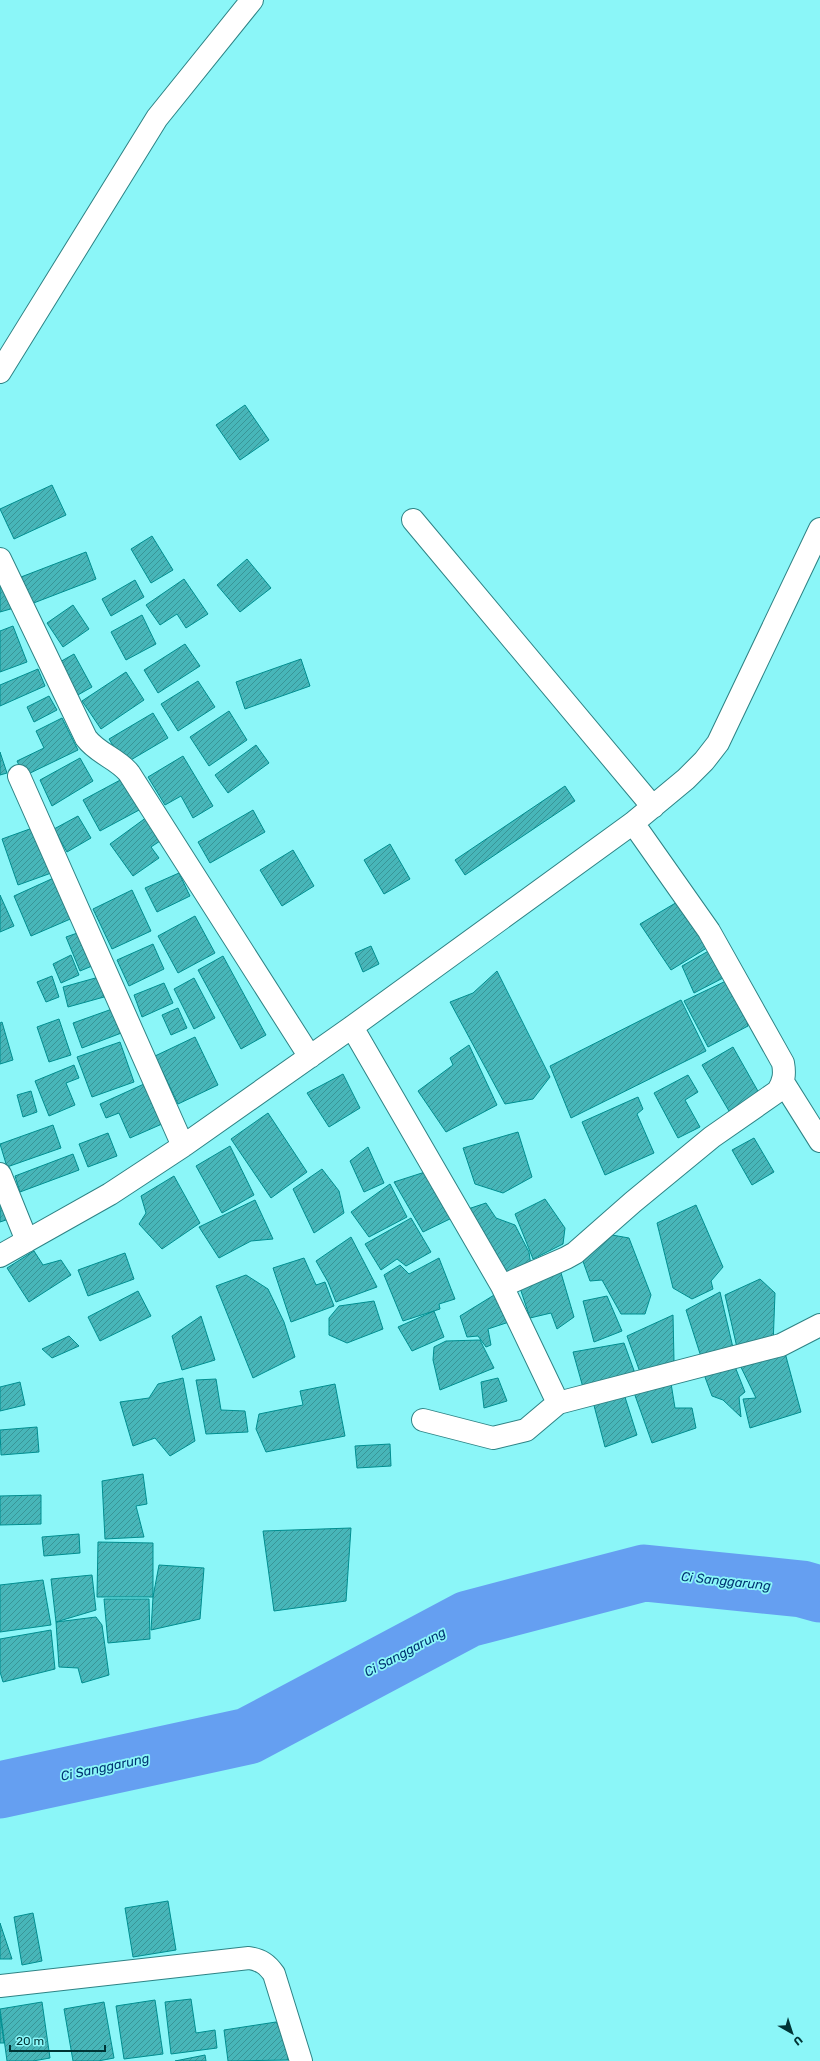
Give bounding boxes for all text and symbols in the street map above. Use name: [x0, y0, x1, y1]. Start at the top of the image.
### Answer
water label: Ci Sanggarung: [680, 1569, 772, 1594]
water label: Ci Sanggarung: [362, 1624, 449, 1681]
water label: Ci Sanggarung: [59, 1750, 151, 1785]
north arrow: [772, 2013, 812, 2053]
scale bar: [10, 2027, 105, 2053]
text: U: [791, 2033, 805, 2048]
text: 20 m: [16, 2034, 44, 2048]

